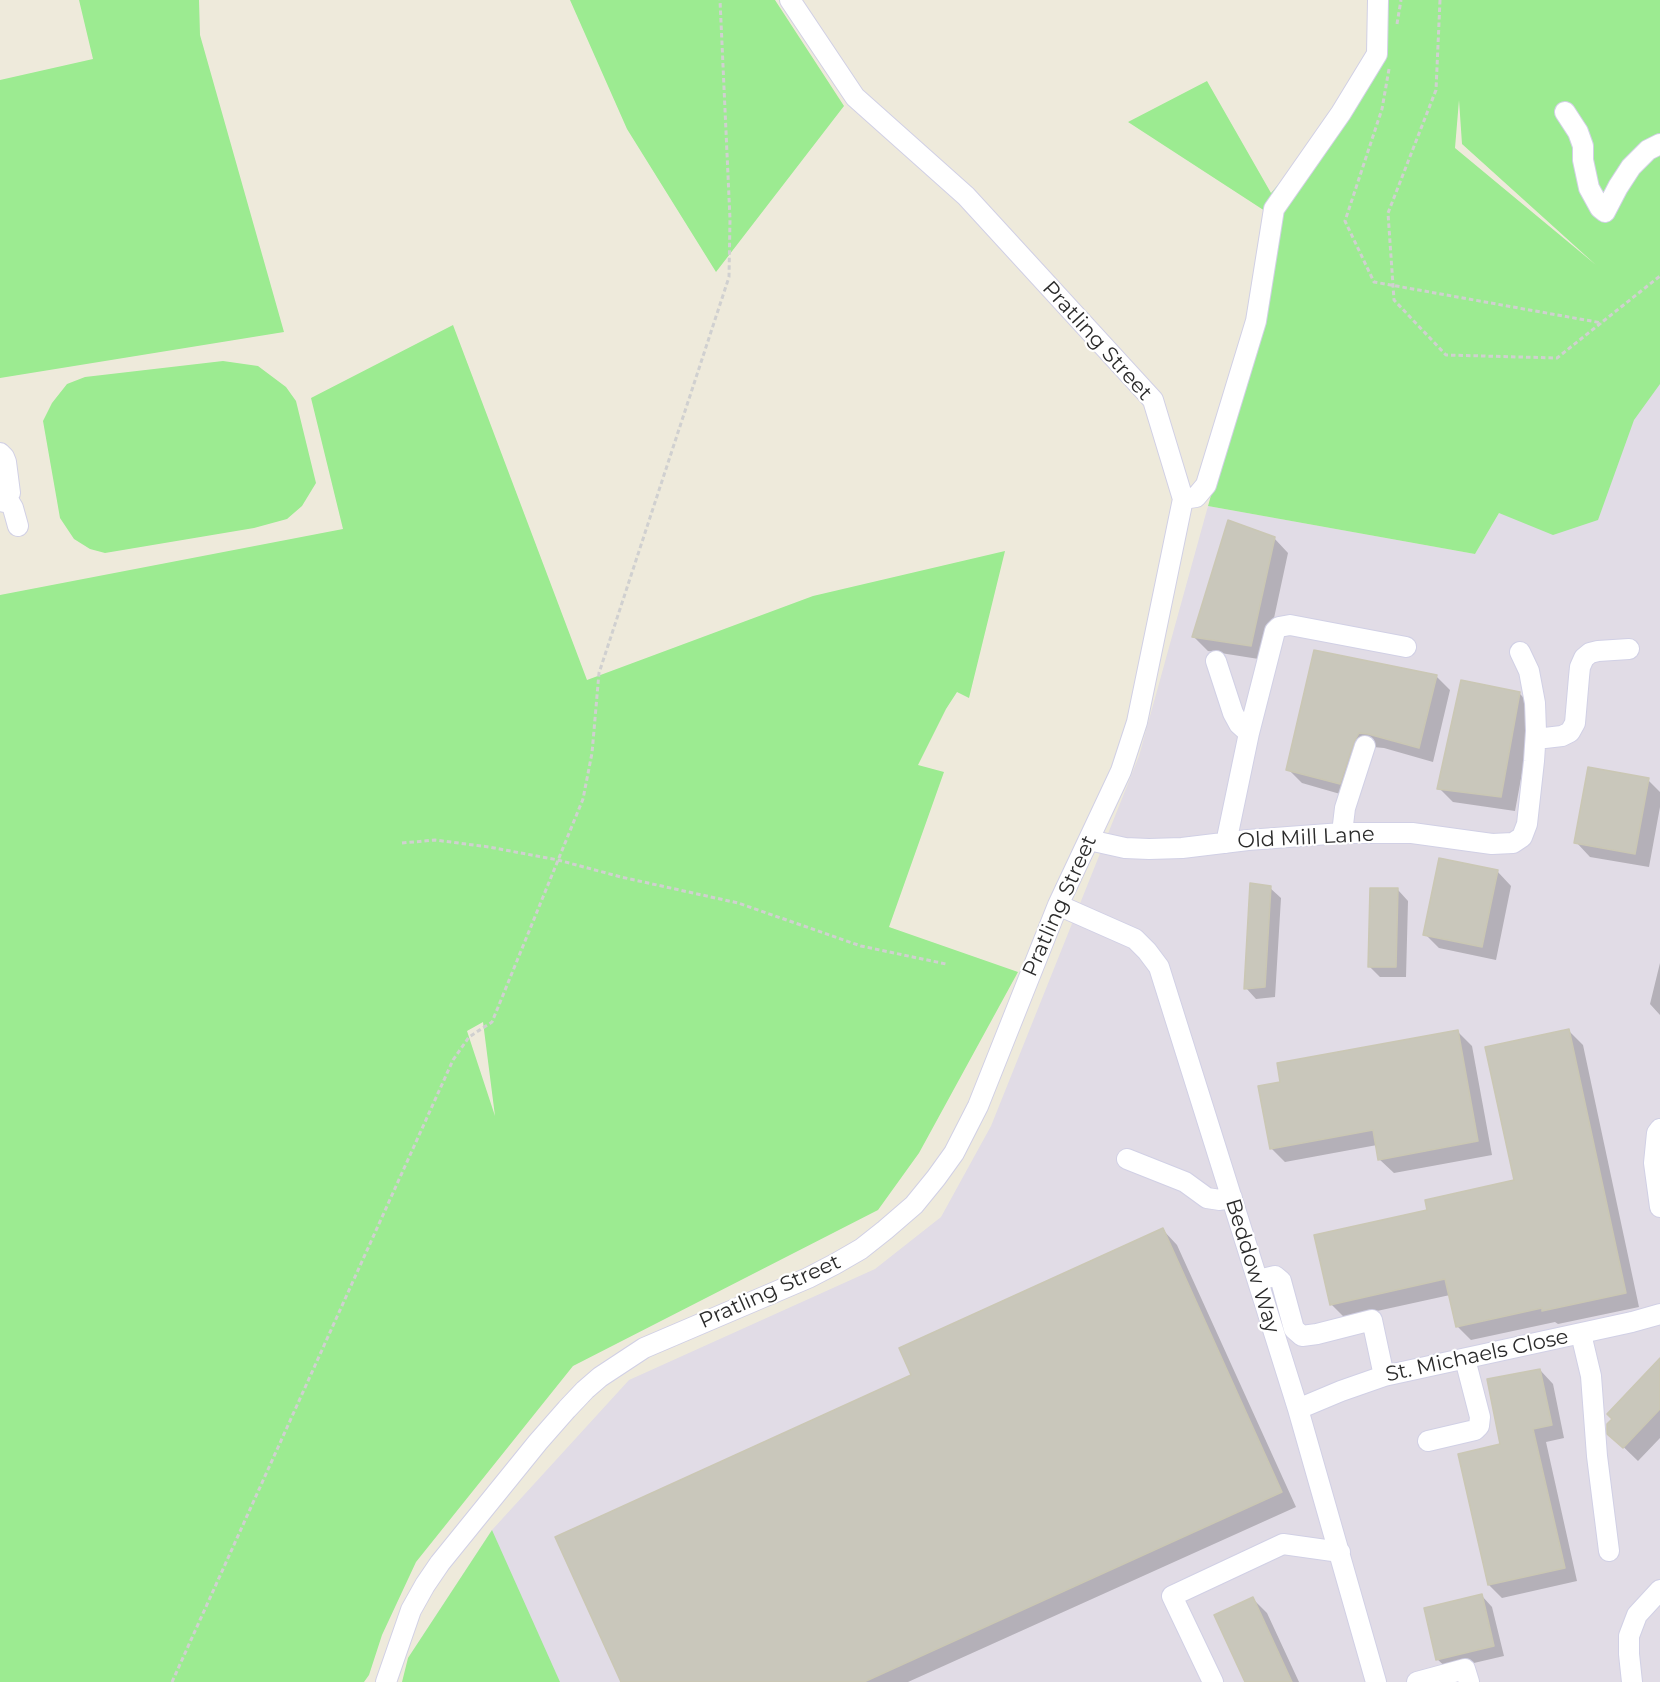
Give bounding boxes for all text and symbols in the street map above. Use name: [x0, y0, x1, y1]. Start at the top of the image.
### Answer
street label: Pratling Street: [1037, 276, 1157, 406]
street label: Old Mill Lane: [1237, 822, 1375, 854]
street label: Pratling Street: [1018, 831, 1102, 981]
street label: Beddow Way: [1220, 1196, 1284, 1336]
street label: Pratling Street: [695, 1250, 845, 1334]
street label: St. Michaels Close: [1383, 1324, 1571, 1388]

